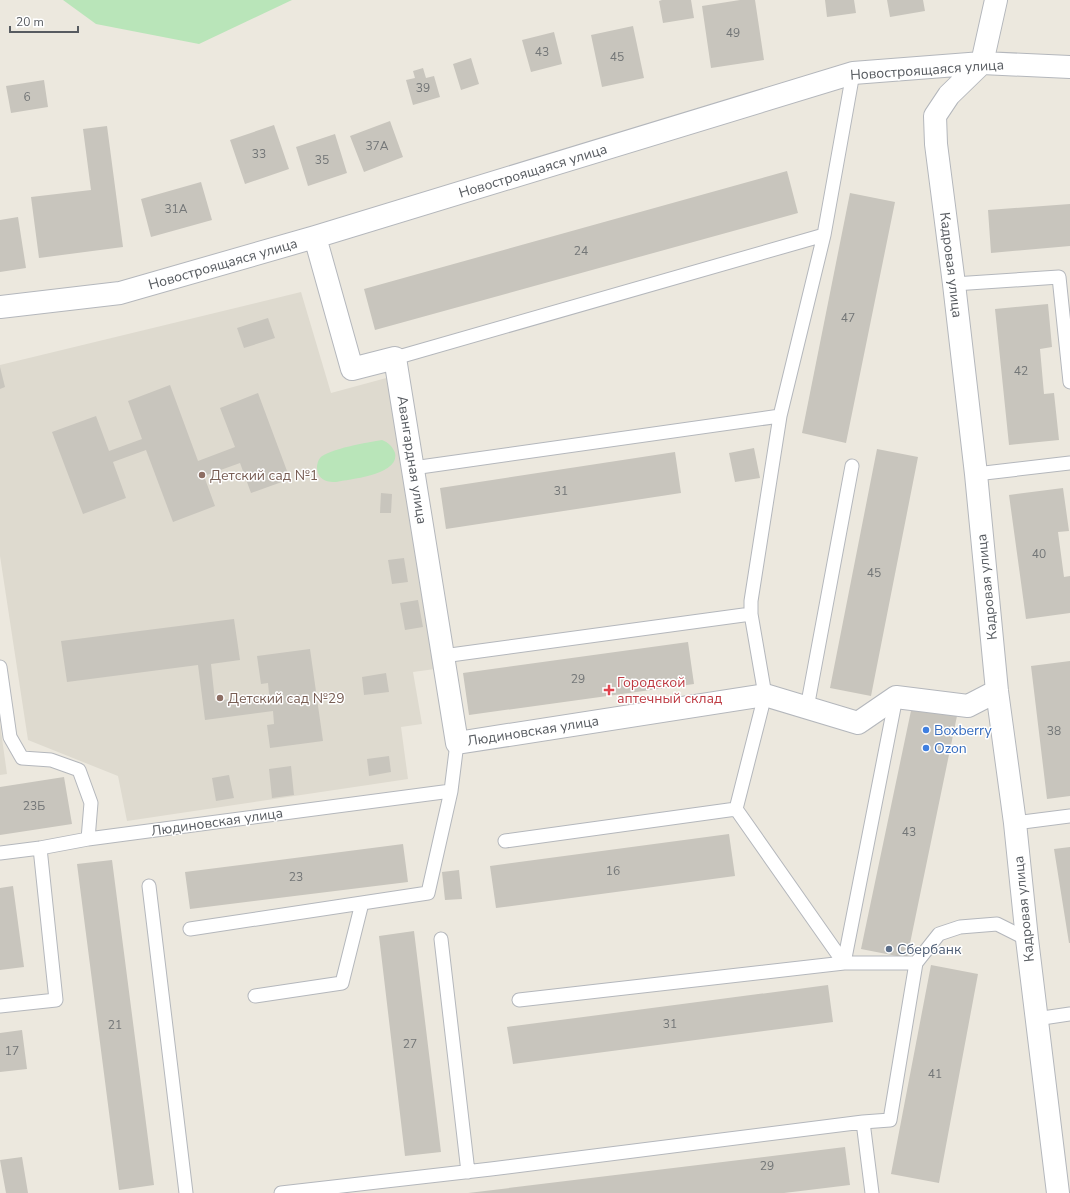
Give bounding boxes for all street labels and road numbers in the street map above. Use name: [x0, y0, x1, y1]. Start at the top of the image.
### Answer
street label: Новостроящаяся улица: [849, 55, 1005, 85]
street label: Новостроящаяся улица: [456, 139, 610, 203]
street label: Кадровая улица: [935, 211, 967, 319]
street label: Новостроящаяся улица: [146, 234, 300, 294]
street label: Авангардная улица: [392, 394, 432, 526]
street label: Кадровая улица: [972, 533, 1002, 641]
street label: Людиновская улица: [466, 711, 600, 751]
street label: Людиновская улица: [150, 803, 284, 841]
street label: Кадровая улица: [1009, 855, 1039, 963]

